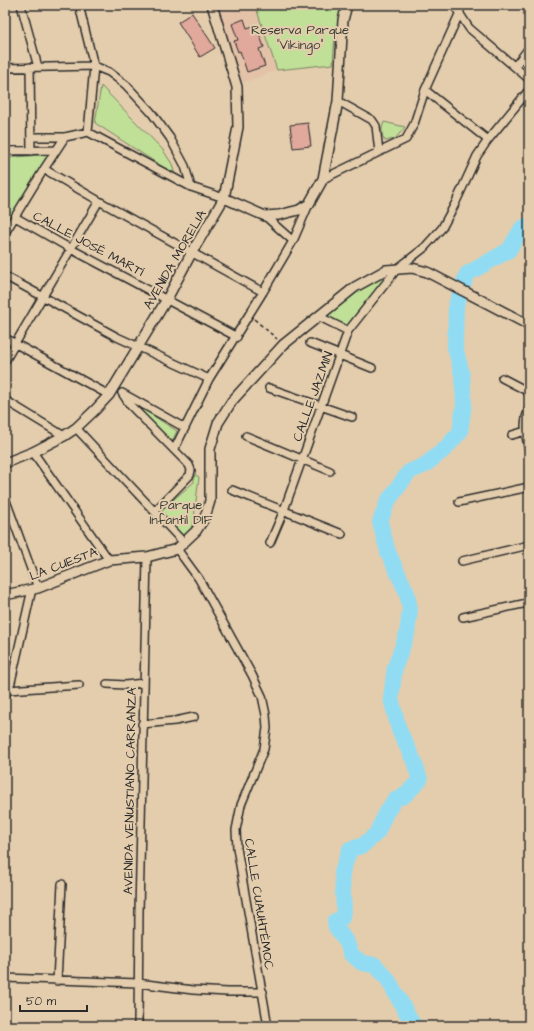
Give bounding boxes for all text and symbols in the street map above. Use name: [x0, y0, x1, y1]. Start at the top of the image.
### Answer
park label: Reserva Parque "Vikingo": [251, 21, 349, 55]
street label: AVENIDA MORELIA: [139, 206, 211, 312]
street label: CALLE JOSÉ MARTÍ: [30, 207, 147, 281]
street label: CALLE JAZMIN: [288, 349, 338, 444]
park label: Parque Infantil DIF: [149, 496, 213, 529]
street label: LA CUESTA: [27, 542, 101, 585]
street label: AVENIDA VENUSTIANO CARRANZA: [119, 686, 141, 895]
street label: CALLE CUAUHTÉMOC: [240, 837, 278, 971]
scale bar: [20, 987, 87, 1013]
text: 50 m: [26, 993, 57, 1010]

